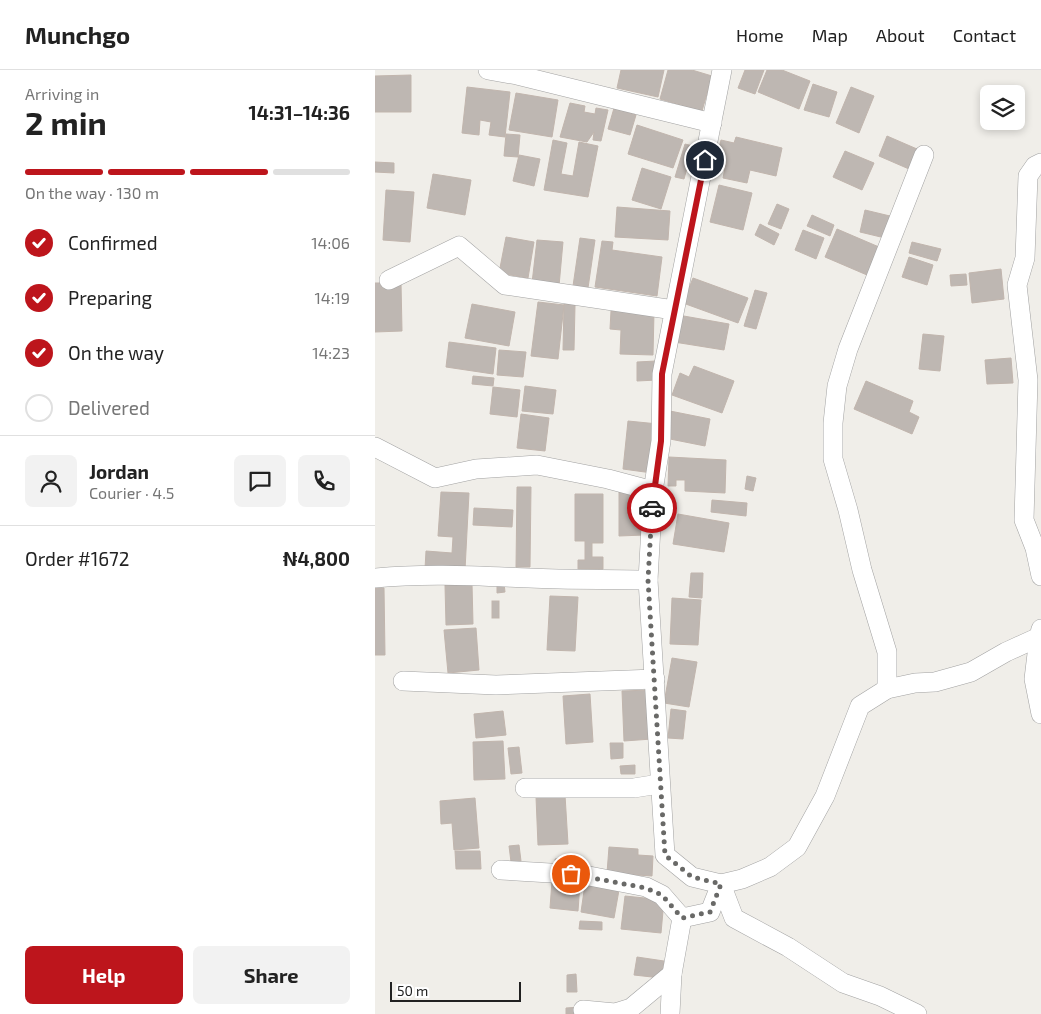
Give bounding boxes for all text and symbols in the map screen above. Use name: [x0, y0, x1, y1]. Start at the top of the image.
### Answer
text: Munchgo: [25, 20, 130, 49]
text: Home: [736, 24, 784, 46]
text: Map: [812, 24, 848, 46]
text: About: [876, 24, 925, 46]
text: Contact: [953, 24, 1016, 46]
text: Arriving in: [25, 84, 99, 103]
map controls: [980, 85, 1025, 130]
button: layers: [980, 85, 1025, 130]
text: 14:31–14:36: [249, 101, 350, 124]
text: 2 min: [25, 103, 107, 141]
pin: [684, 139, 726, 181]
icon: home: [691, 146, 719, 174]
text: On the way · 130 m: [25, 183, 159, 202]
icon: check: [25, 229, 53, 257]
text: Confirmed: [68, 231, 158, 254]
text: 14:06: [311, 233, 350, 252]
icon: check: [25, 284, 53, 312]
text: Preparing: [68, 286, 152, 309]
text: 14:19: [314, 288, 350, 307]
icon: check: [25, 339, 53, 367]
text: On the way: [68, 341, 164, 364]
text: 14:23: [312, 343, 350, 362]
text: Delivered: [68, 396, 150, 419]
button: person: [25, 455, 77, 507]
button: chat: [234, 455, 286, 507]
button: phone: [298, 455, 350, 507]
text: Jordan: [89, 460, 149, 483]
text: Courier · 4.5: [89, 483, 174, 502]
courier: [627, 483, 677, 533]
icon: car: [638, 494, 666, 522]
text: Order #1672: [25, 547, 130, 570]
text: ₦4,800: [283, 547, 350, 570]
pin: [550, 853, 592, 895]
icon: bag: [557, 860, 585, 888]
button: Help: [25, 946, 183, 1004]
button: Share: [193, 946, 350, 1004]
scale bar: [390, 979, 521, 1002]
text: 50 m: [397, 982, 428, 999]

